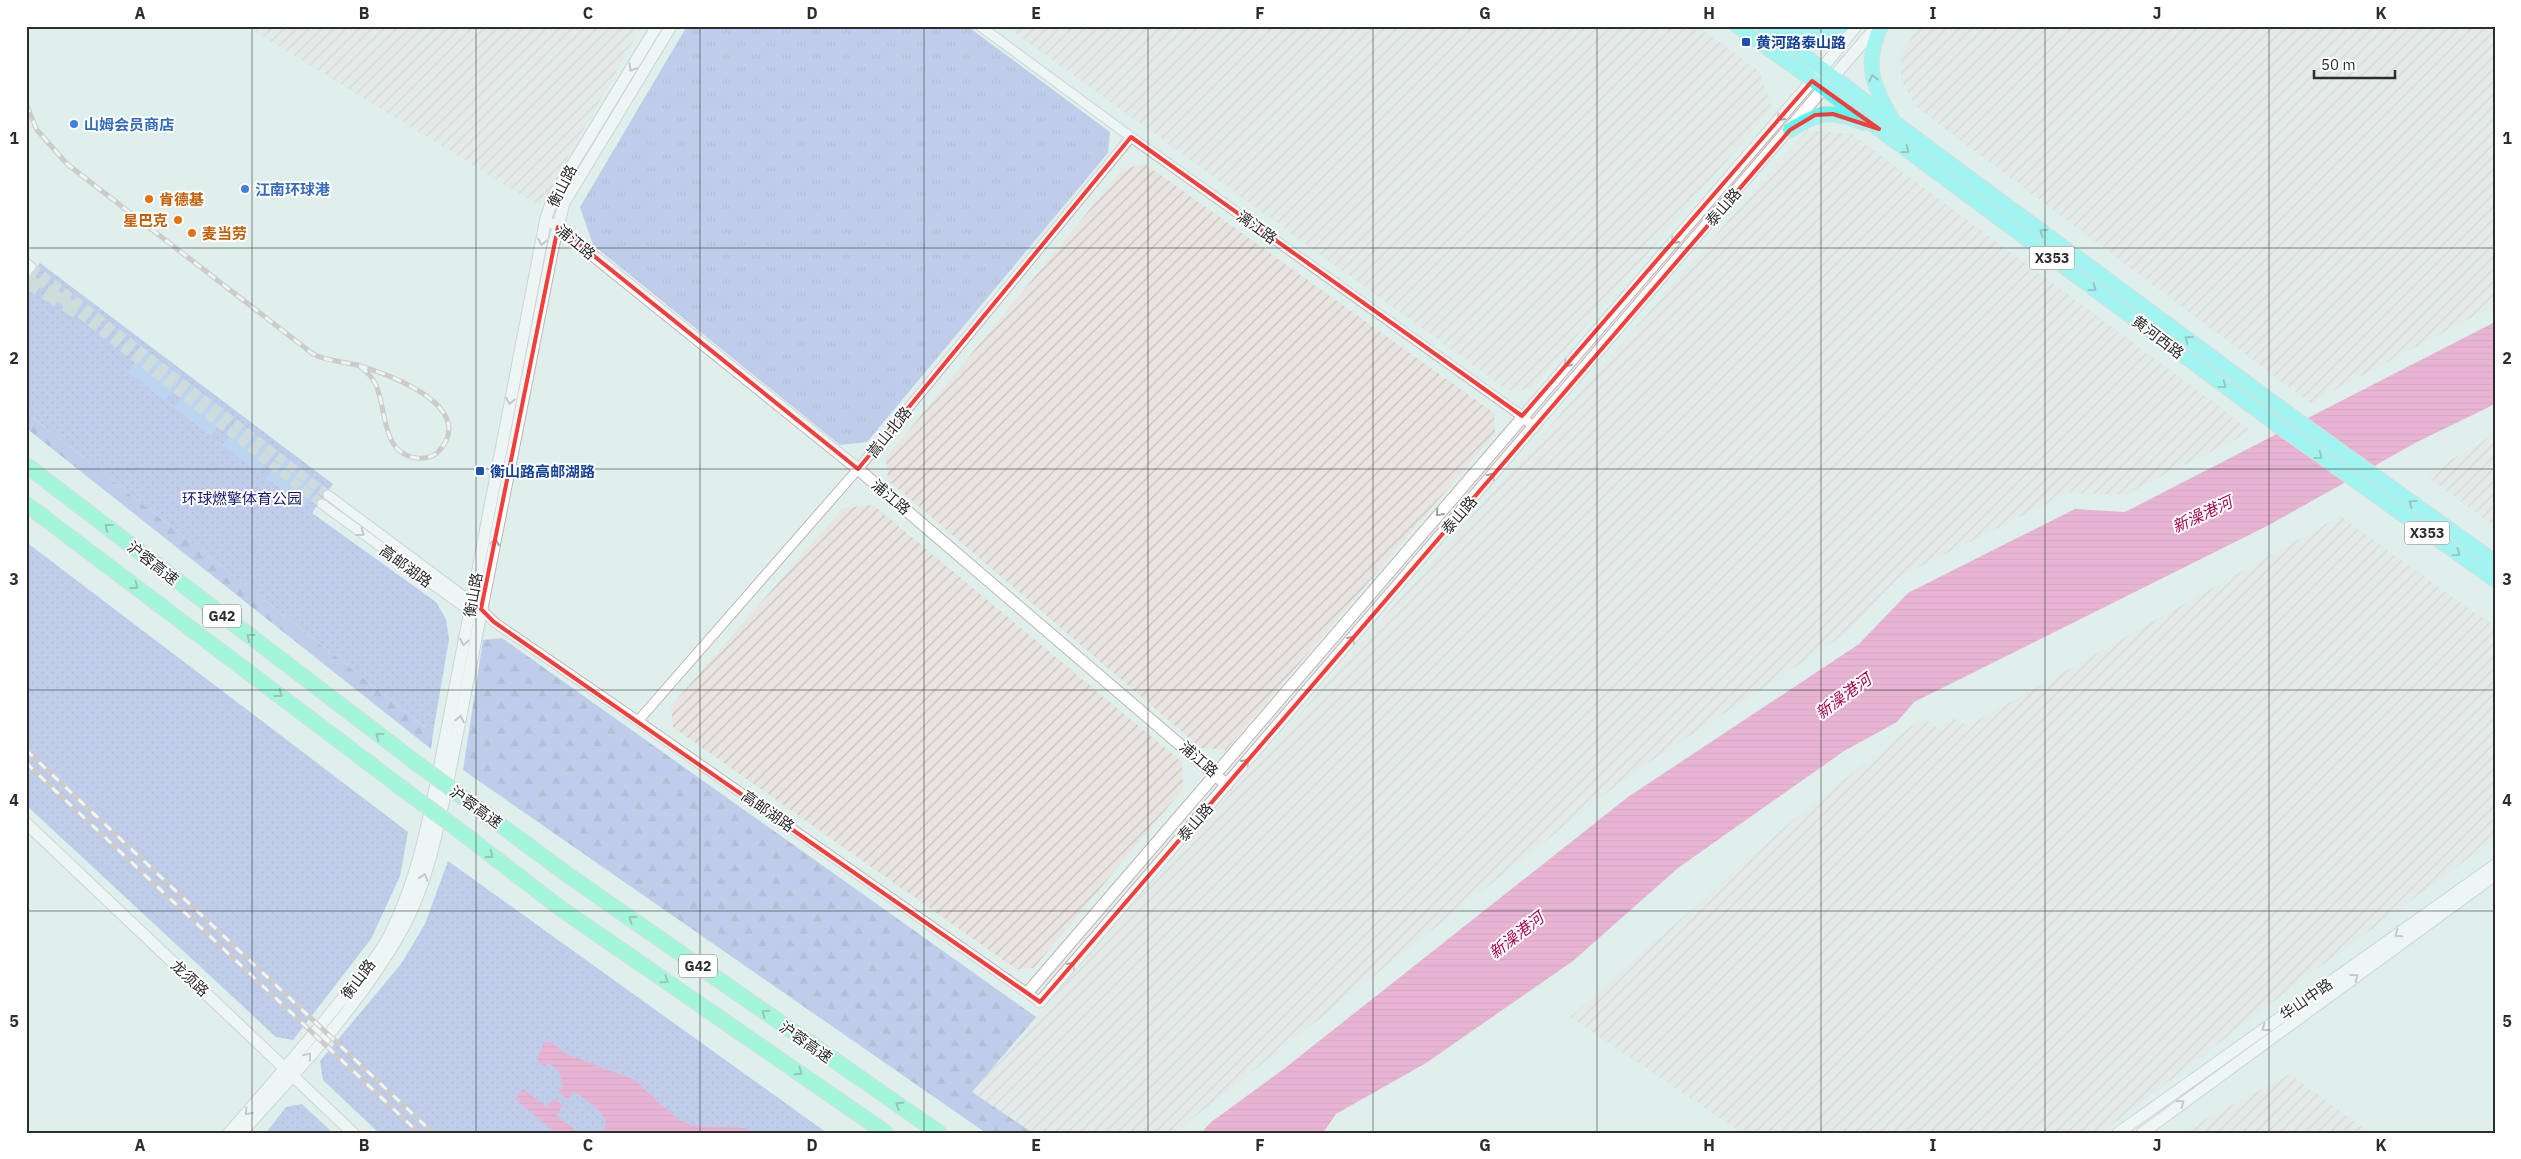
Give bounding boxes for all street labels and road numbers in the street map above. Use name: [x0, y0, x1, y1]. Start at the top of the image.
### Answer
street label: 衡山路: [543, 162, 581, 210]
street label: 泰山路: [1701, 184, 1745, 230]
street label: 漓江路: [1233, 206, 1281, 248]
street label: 浦江路: [553, 220, 599, 264]
road number: X353: [2030, 247, 2074, 270]
street label: 黄河西路: [2128, 311, 2188, 363]
street label: 嵩山北路: [863, 403, 915, 461]
street label: 浦江路: [868, 475, 914, 519]
street label: 泰山路: [1437, 492, 1481, 538]
road number: X353: [2404, 522, 2450, 544]
street label: 沪蓉高速: [124, 537, 182, 589]
street label: 高邮湖路: [376, 541, 436, 591]
street label: 衡山路: [460, 571, 486, 619]
road number: G42: [203, 604, 241, 628]
street label: 浦江路: [1176, 737, 1222, 781]
street label: 沪蓉高速: [446, 782, 506, 832]
street label: 高邮湖路: [738, 786, 798, 836]
street label: 泰山路: [1173, 799, 1217, 845]
road number: G42: [679, 954, 717, 978]
street label: 衡山路: [337, 955, 379, 1003]
street label: 龙须路: [167, 956, 213, 1000]
street label: 华山中路: [2276, 974, 2336, 1024]
street label: 沪蓉高速: [776, 1017, 836, 1067]

